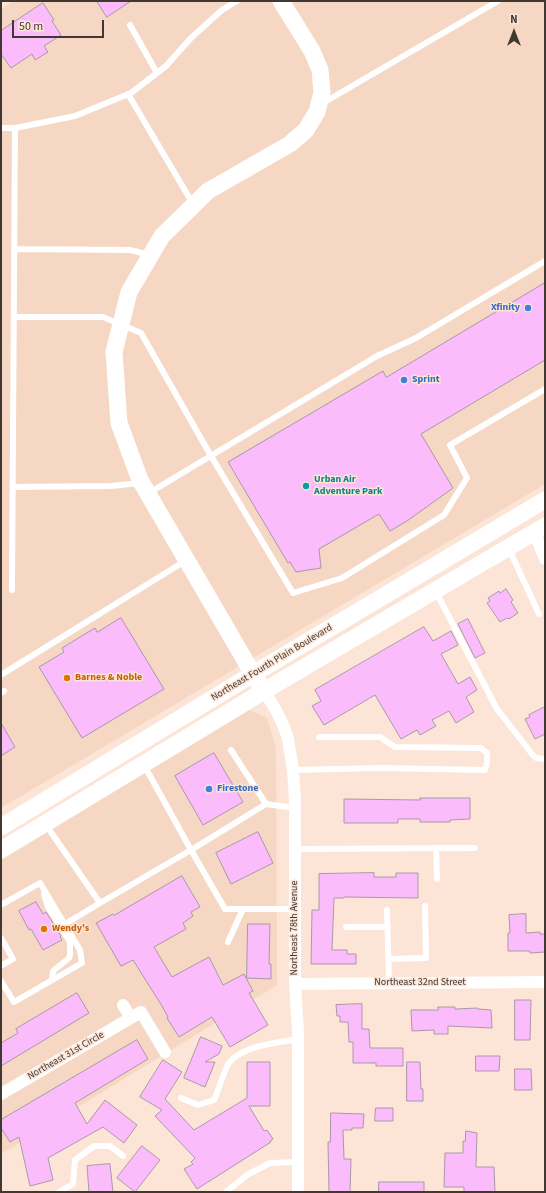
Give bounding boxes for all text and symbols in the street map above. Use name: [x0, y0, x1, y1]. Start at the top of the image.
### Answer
scale bar: [14, 12, 106, 38]
north arrow: [494, 12, 534, 52]
text: N: [510, 12, 518, 27]
text: 50 m: [19, 18, 43, 35]
place label: Xfinity: [491, 302, 520, 314]
marker: Xfinity: [523, 303, 533, 313]
place label: Sprint: [412, 374, 440, 386]
marker: Sprint: [399, 375, 409, 385]
place label: Urban Air Adventure Park: [314, 474, 382, 498]
marker: Urban Air Adventure Park: [301, 481, 311, 491]
street label: Northeast Fourth Plain Boulevard: [209, 622, 335, 704]
place label: Barnes & Noble: [75, 672, 142, 684]
marker: Barnes & Noble: [62, 673, 72, 683]
place label: Firestone: [217, 783, 258, 795]
marker: Firestone: [204, 784, 214, 794]
street label: Northeast 78th Avenue: [289, 881, 301, 975]
place label: Wendy's: [52, 923, 89, 935]
marker: Wendy's: [39, 924, 49, 934]
street label: Northeast 32nd Street: [374, 977, 466, 989]
street label: Northeast 31st Circle: [26, 1029, 106, 1083]

